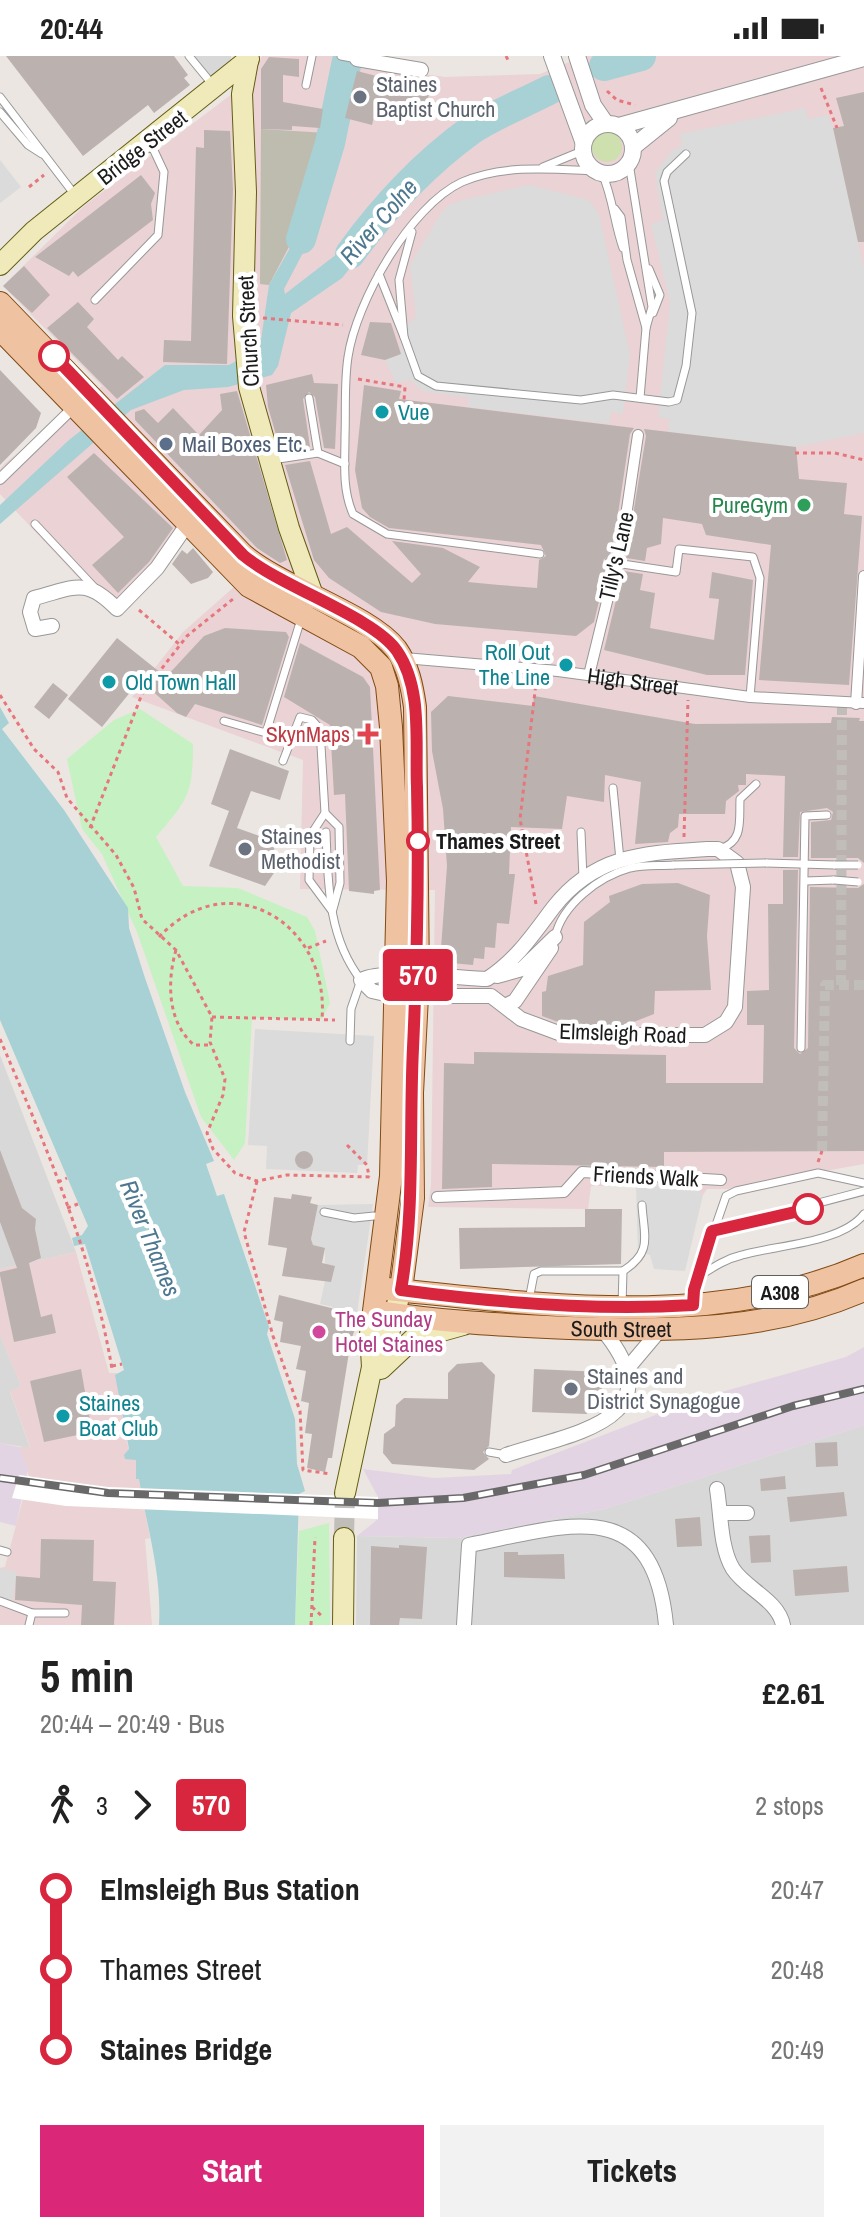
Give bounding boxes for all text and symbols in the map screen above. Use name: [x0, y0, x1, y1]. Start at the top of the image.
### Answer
text: 20:44: [40, 8, 103, 48]
place label: Staines Baptist Church: [376, 69, 495, 124]
marker: Staines Baptist Church: [351, 88, 369, 106]
street label: Bridge Street: [91, 102, 193, 192]
water label: River Colne: [332, 171, 424, 271]
street label: Church Street: [230, 275, 266, 387]
unlabelled marker: [39, 341, 69, 371]
place label: Vue: [398, 397, 429, 427]
marker: Vue: [373, 403, 391, 421]
place label: Mail Boxes Etc.: [182, 429, 307, 459]
marker: Mail Boxes Etc.: [157, 435, 175, 453]
place label: PureGym: [712, 490, 788, 520]
marker: PureGym: [795, 496, 813, 514]
street label: Tilly's Lane: [591, 509, 641, 603]
place label: Roll Out The Line: [479, 637, 550, 692]
marker: Roll Out The Line: [557, 656, 575, 674]
street label: High Street: [585, 660, 680, 702]
place label: Old Town Hall: [125, 667, 236, 697]
marker: Old Town Hall: [100, 673, 118, 691]
place label: SkynMaps: [266, 719, 350, 749]
marker: SkynMaps: [357, 723, 379, 745]
place label: Staines Methodist: [261, 821, 340, 876]
place label: Thames Street: [436, 826, 560, 856]
marker: Thames Street: [407, 830, 429, 852]
marker: Staines Methodist: [236, 840, 254, 858]
line badge: 570: [372, 949, 464, 1001]
text: 570: [399, 956, 437, 994]
street label: Elmsleigh Road: [559, 1016, 687, 1050]
street label: Friends Walk: [592, 1158, 700, 1194]
water label: River Thames: [113, 1175, 189, 1301]
unlabelled marker: [793, 1194, 823, 1224]
road number: A308: [752, 1276, 808, 1308]
place label: The Sunday Hotel Staines: [335, 1304, 443, 1359]
street label: South Street: [570, 1313, 672, 1344]
marker: The Sunday Hotel Staines: [310, 1323, 328, 1341]
place label: Staines and District Synagogue: [587, 1361, 740, 1416]
marker: Staines and District Synagogue: [562, 1380, 580, 1398]
place label: Staines Boat Club: [79, 1388, 158, 1443]
marker: Staines Boat Club: [54, 1407, 72, 1425]
text: 5 min: [40, 1646, 134, 1706]
text: £2.61: [762, 1673, 824, 1713]
text: 20:44 – 20:49 · Bus: [40, 1706, 225, 1741]
icon: walk: [40, 1783, 84, 1827]
icon: forward: [120, 1783, 164, 1827]
text: 570: [192, 1786, 230, 1824]
text: 3: [96, 1788, 108, 1823]
text: 2 stops: [755, 1788, 824, 1823]
text: Elmsleigh Bus Station: [100, 1869, 360, 1909]
text: 20:47: [771, 1872, 824, 1907]
text: Thames Street: [100, 1949, 261, 1989]
text: 20:48: [771, 1952, 824, 1987]
text: Staines Bridge: [100, 2029, 272, 2069]
text: 20:49: [771, 2032, 824, 2067]
button: Start: [40, 2125, 424, 2217]
button: Tickets: [440, 2125, 824, 2217]

